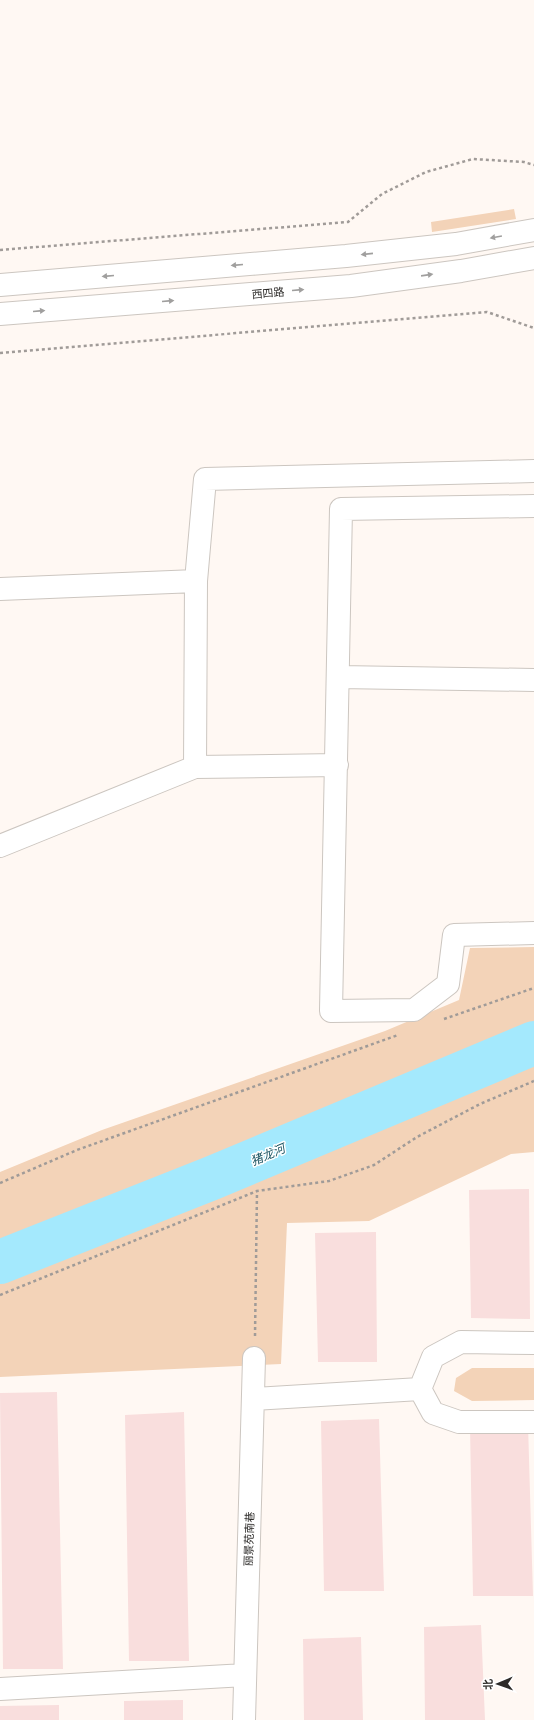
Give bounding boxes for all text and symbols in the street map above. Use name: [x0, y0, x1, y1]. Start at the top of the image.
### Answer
one-way arrow: [489, 234, 502, 240]
one-way arrow: [361, 250, 373, 257]
one-way arrow: [231, 262, 243, 268]
one-way arrow: [421, 272, 433, 279]
one-way arrow: [102, 273, 114, 279]
street label: 西四路: [251, 285, 285, 300]
one-way arrow: [292, 287, 304, 293]
one-way arrow: [162, 297, 174, 304]
one-way arrow: [33, 308, 45, 314]
water label: 猪龙河: [248, 1140, 289, 1168]
street label: 丽景苑南巷: [241, 1511, 256, 1567]
north arrow: [478, 1664, 518, 1704]
text: 北: [481, 1679, 494, 1690]

